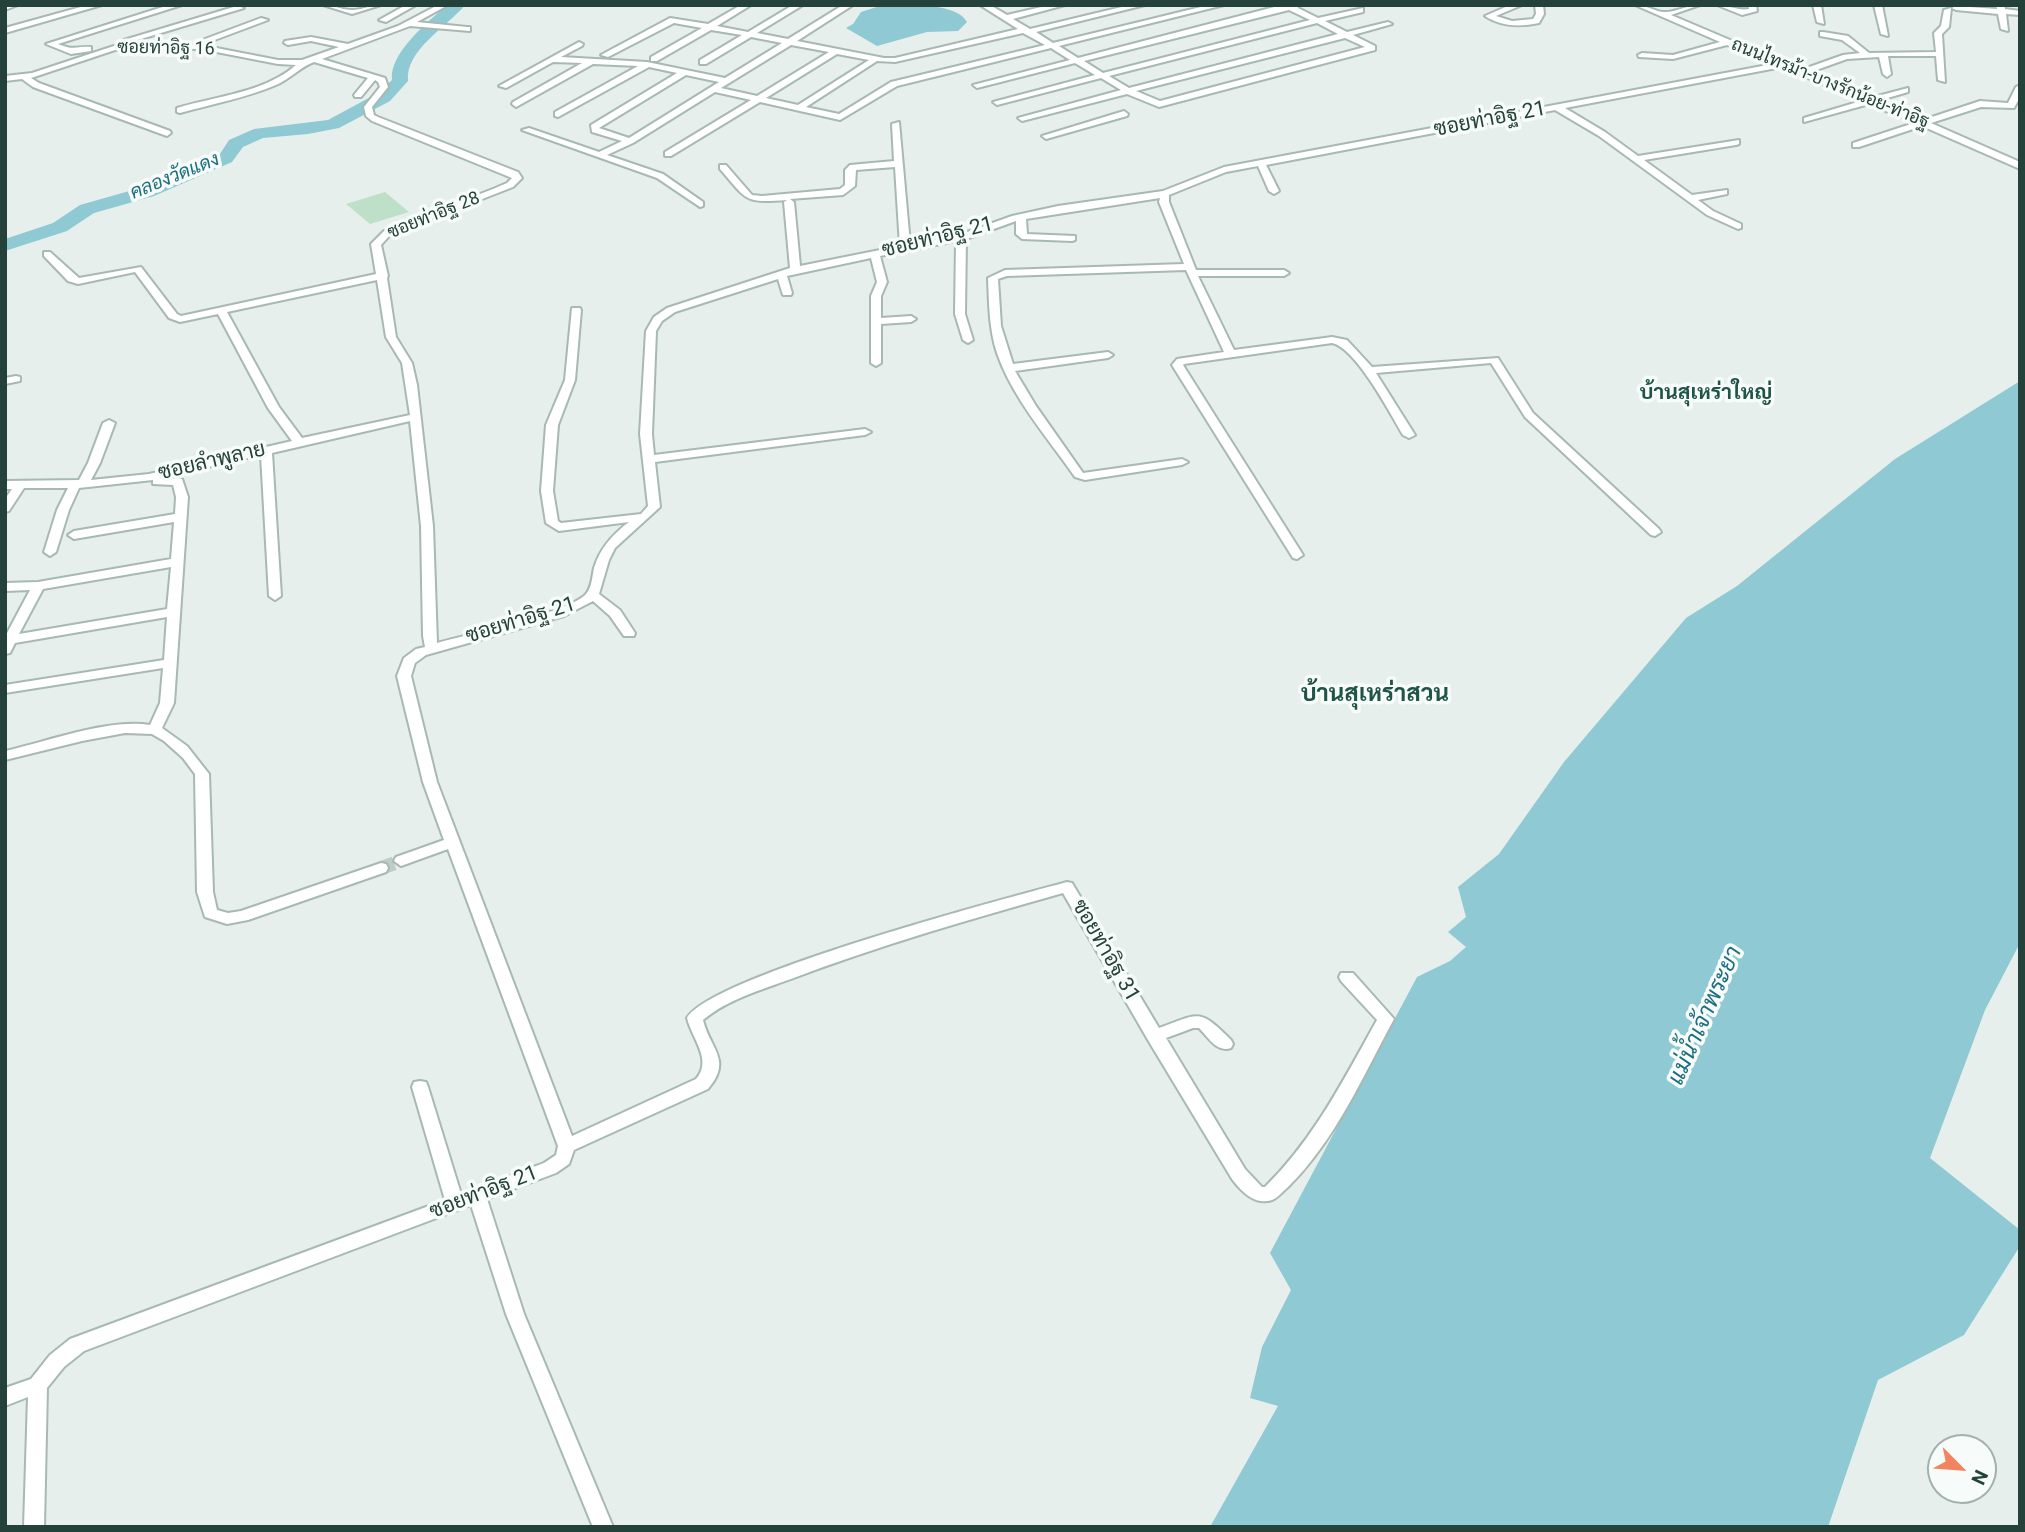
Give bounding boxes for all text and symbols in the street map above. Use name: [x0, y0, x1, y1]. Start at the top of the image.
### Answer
street label: ถนนไทรม้า-บางรักน้อย-ท่าอิฐ: [1728, 34, 1932, 134]
street label: ซอยท่าอิฐ 16: [117, 37, 215, 61]
street label: ซอยท่าอิฐ 21: [1432, 97, 1548, 143]
water label: คลองวัดแดง: [127, 149, 223, 205]
street label: ซอยท่าอิฐ 28: [385, 188, 483, 244]
street label: ซอยท่าอิฐ 21: [880, 212, 996, 264]
district label: บ้านสุเหร่าใหญ่: [1640, 381, 1772, 407]
street label: ซอยลำพูลาย: [156, 437, 268, 487]
street label: ซอยท่าอิฐ 21: [463, 592, 579, 650]
district label: บ้านสุเหร่าสวน: [1301, 681, 1449, 709]
street label: ซอยท่าอิฐ 31: [1066, 895, 1144, 1007]
water label: แม่น้ำเจ้าพระยา: [1663, 943, 1749, 1089]
street label: ซอยท่าอิฐ 21: [426, 1161, 542, 1225]
north arrow: [1927, 1434, 1997, 1504]
text: N: [1966, 1466, 1993, 1488]

